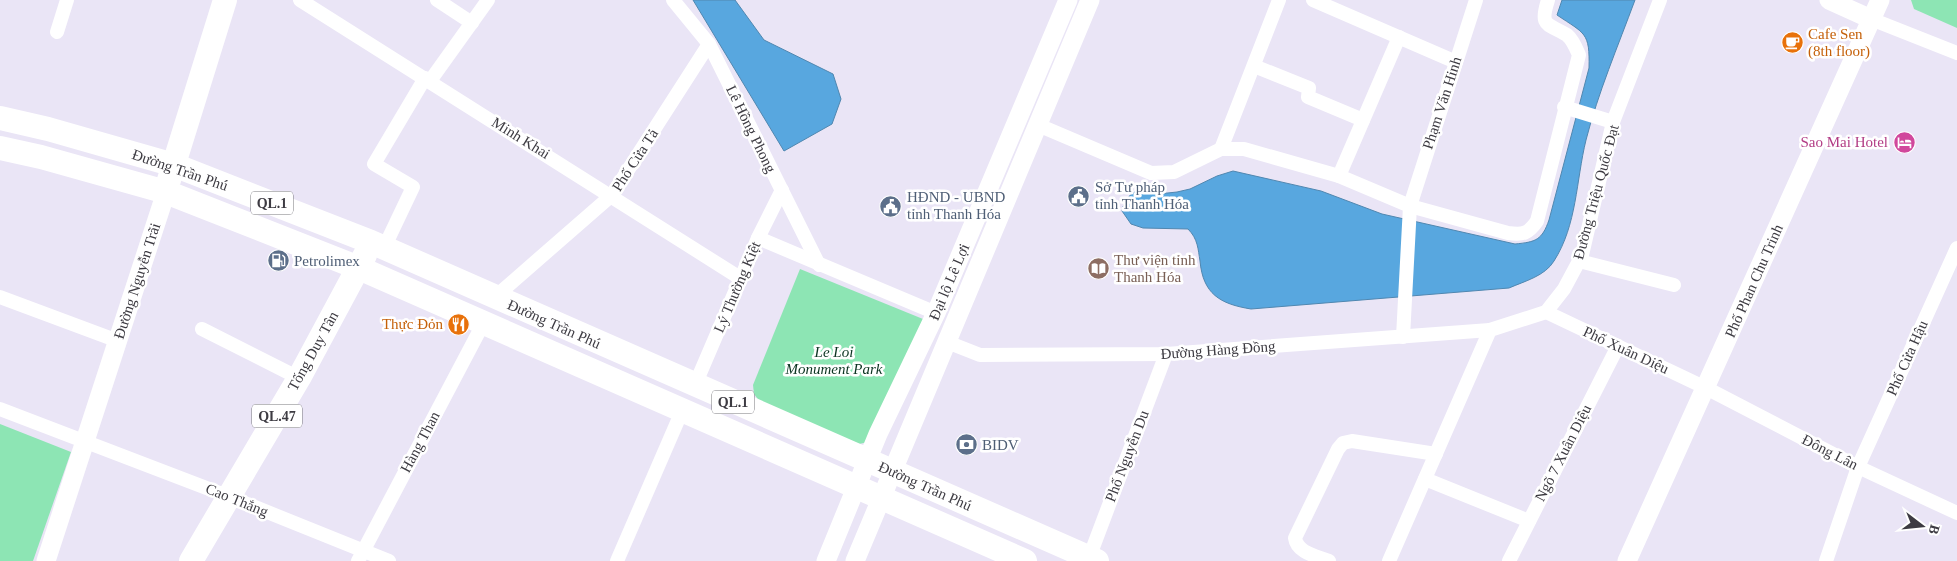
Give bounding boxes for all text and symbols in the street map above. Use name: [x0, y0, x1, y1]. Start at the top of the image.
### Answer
place label: Cafe Sen (8th floor): [1808, 26, 1870, 60]
cafe icon: Cafe Sen (8th floor): [1780, 31, 1804, 55]
street label: Phạm Văn Hinh: [1419, 54, 1465, 151]
street label: Lê Hồng Phong: [723, 83, 779, 176]
street label: Minh Khai: [489, 114, 553, 162]
street label: Đường Triệu Quốc Đạt: [1570, 122, 1622, 261]
street label: Phố Cửa Tả: [609, 126, 661, 194]
hotel icon: Sao Mai Hotel: [1892, 130, 1916, 154]
place label: Sao Mai Hotel: [1801, 134, 1888, 150]
street label: Đường Trần Phú: [130, 146, 230, 194]
place label: Sở Tư pháp tỉnh Thanh Hóa: [1095, 179, 1189, 212]
public building icon: Sở Tư pháp tỉnh Thanh Hóa: [1067, 184, 1091, 208]
place label: HĐND - UBND tỉnh Thanh Hóa: [907, 189, 1005, 222]
road number: QL.1: [251, 192, 293, 214]
public building icon: HĐND - UBND tỉnh Thanh Hóa: [879, 194, 903, 218]
street label: Đường Nguyễn Trãi: [111, 221, 163, 341]
street label: Phố Phan Chu Trinh: [1722, 222, 1786, 340]
street label: Lý Thường Kiệt: [711, 238, 764, 335]
street label: Đại lộ Lê Lợi: [926, 241, 972, 323]
fuel station icon: Petrolimex: [266, 249, 290, 273]
place label: Thư viện tỉnh Thanh Hóa: [1114, 252, 1196, 285]
place label: Petrolimex: [294, 253, 360, 269]
library icon: Thư viện tỉnh Thanh Hóa: [1086, 257, 1110, 281]
street label: Đường Trần Phú: [505, 296, 603, 352]
street label: Tống Duy Tân: [285, 308, 342, 393]
restaurant icon: Thực Đỏn: [447, 312, 471, 336]
place label: Thực Đỏn: [382, 316, 443, 332]
street label: Phố Cửa Hậu: [1883, 317, 1931, 398]
street label: Phố Xuân Diệu: [1581, 323, 1672, 377]
street label: Đường Hàng Đồng: [1160, 338, 1277, 362]
park label: Le Loi Monument Park: [784, 344, 883, 377]
road number: QL.1: [712, 391, 754, 414]
street label: Ngõ 7 Xuân Diệu: [1532, 402, 1594, 504]
road number: QL.47: [252, 404, 302, 428]
street label: Hàng Than: [397, 408, 443, 475]
street label: Phố Nguyễn Du: [1102, 408, 1152, 504]
street label: Đông Lân: [1799, 431, 1861, 473]
bank icon: BIDV: [954, 433, 978, 457]
place label: BIDV: [982, 437, 1019, 453]
street label: Đường Trần Phú: [876, 458, 974, 514]
street label: Cao Thắng: [203, 480, 271, 520]
north arrow: [1897, 501, 1947, 551]
text: B: [1926, 523, 1943, 536]

